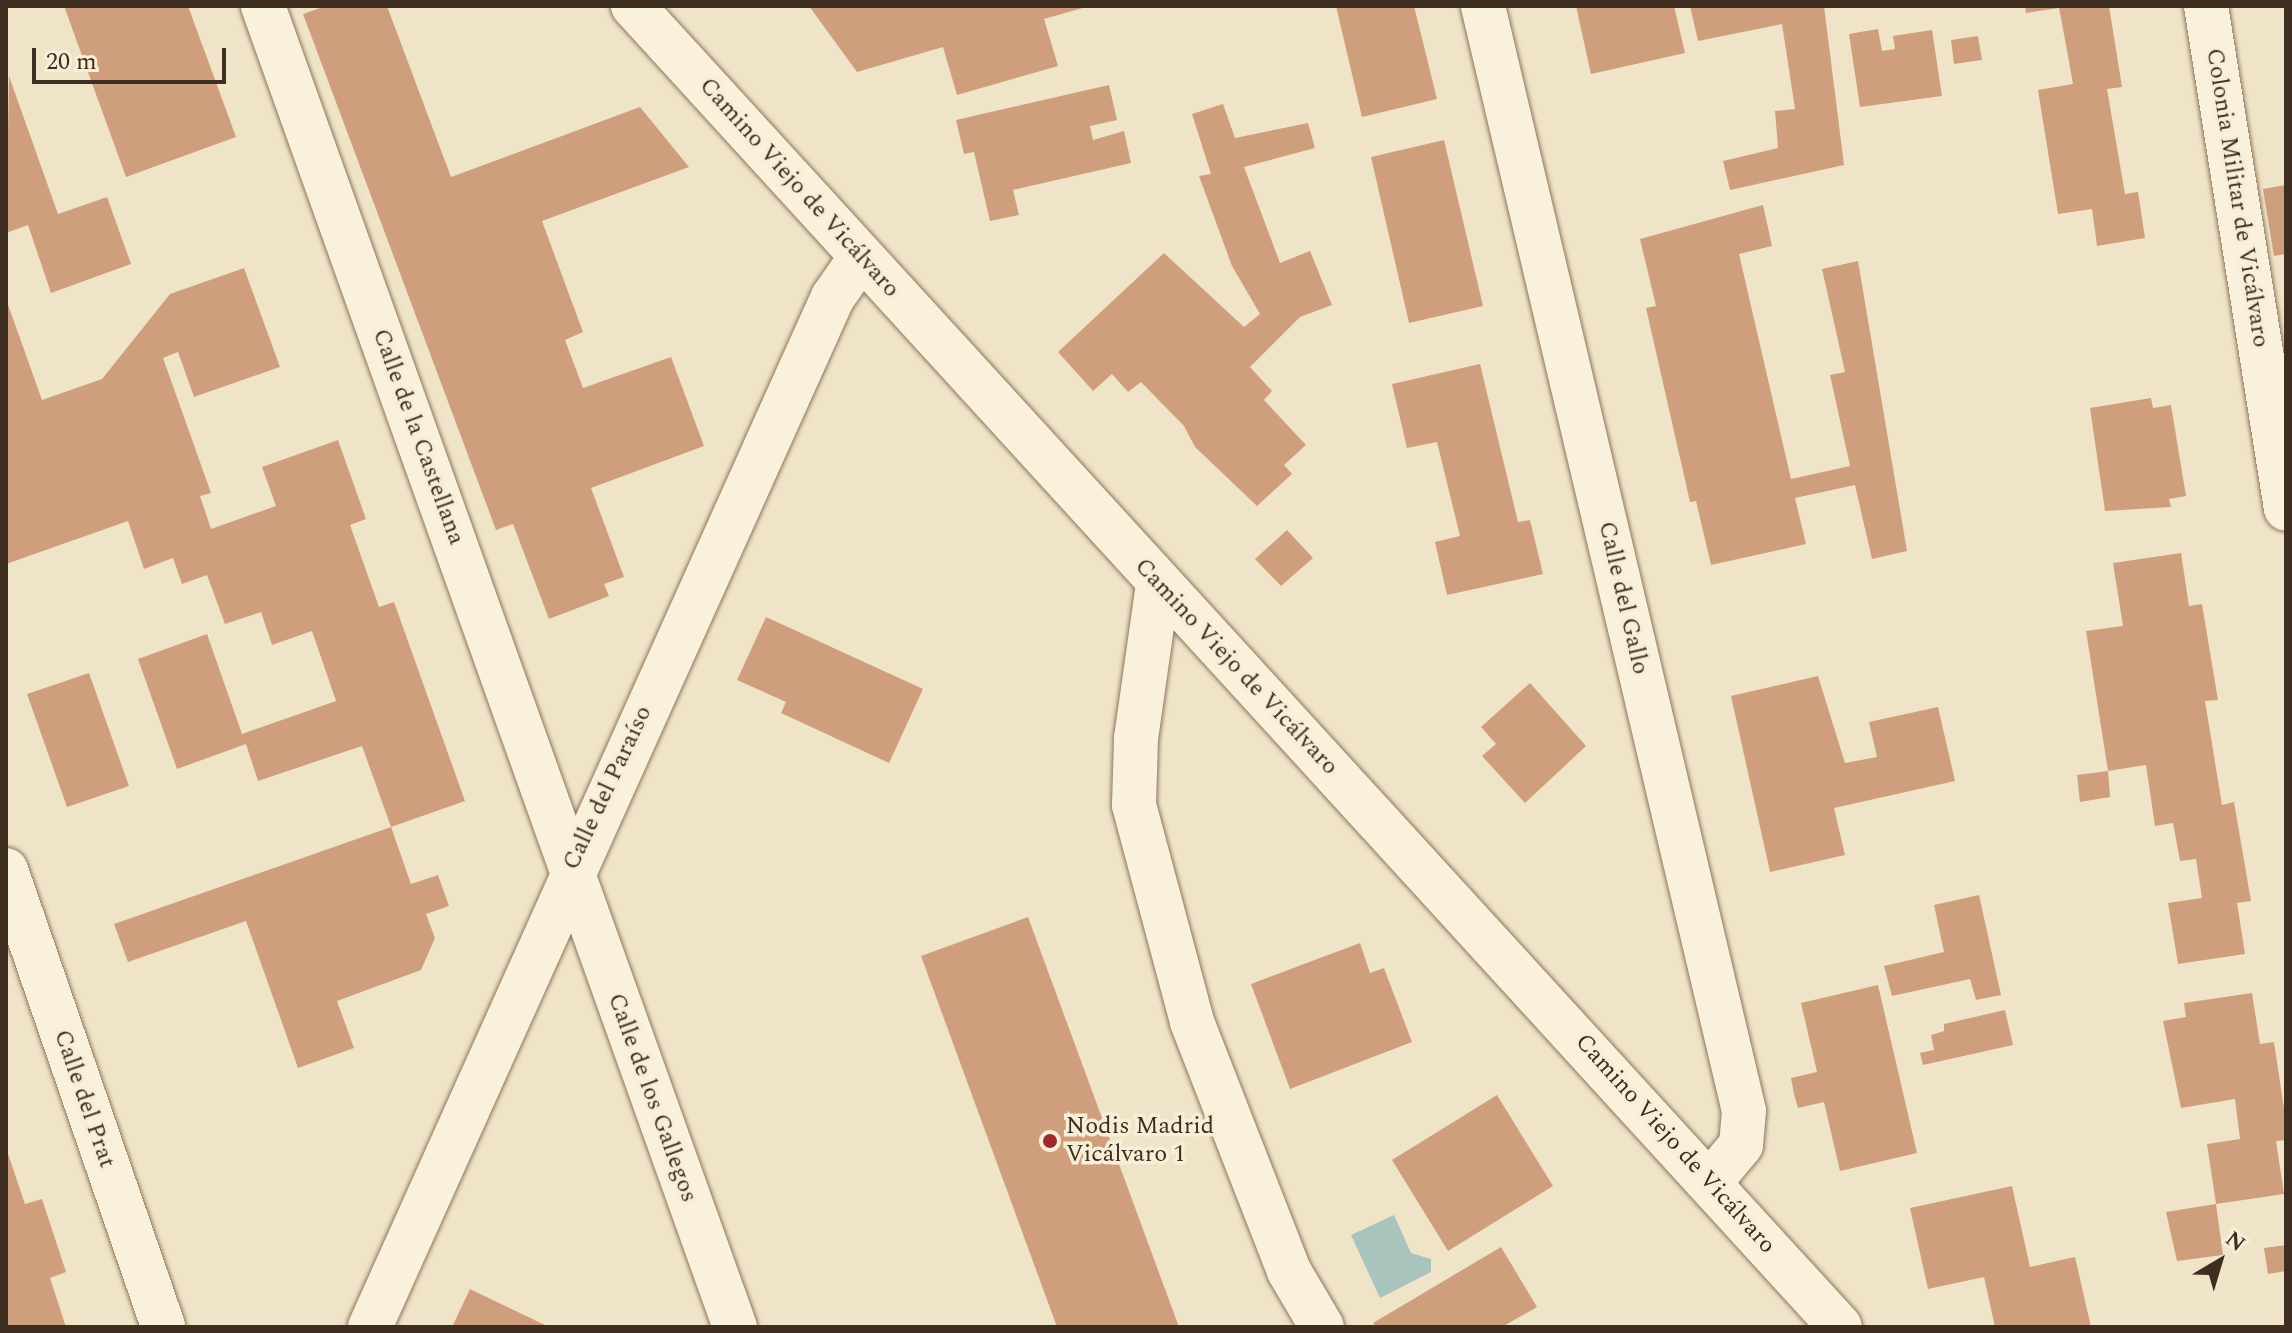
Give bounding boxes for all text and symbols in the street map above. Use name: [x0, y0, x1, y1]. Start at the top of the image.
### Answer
scale bar: [36, 32, 230, 82]
text: 20 m: [46, 44, 97, 80]
street label: Colonia Militar de Vicálvaro: [2199, 46, 2275, 350]
street label: Camino Viejo de Vicálvaro: [693, 72, 905, 304]
street label: Calle de la Castellana: [366, 325, 470, 549]
street label: Calle del Gallo: [1591, 519, 1655, 677]
street label: Camino Viejo de Vicálvaro: [1128, 553, 1344, 781]
street label: Calle del Paraíso: [557, 701, 659, 875]
street label: Calle de los Gallegos: [601, 990, 703, 1206]
street label: Calle del Prat: [47, 1026, 121, 1172]
street label: Camino Viejo de Vicálvaro: [1569, 1028, 1781, 1260]
place label: Nodis Madrid Vicálvaro 1: [1066, 1113, 1214, 1169]
marker: Nodis Madrid Vicálvaro 1: [1041, 1132, 1059, 1150]
north arrow: [2180, 1221, 2260, 1301]
text: N: [2218, 1223, 2252, 1260]

